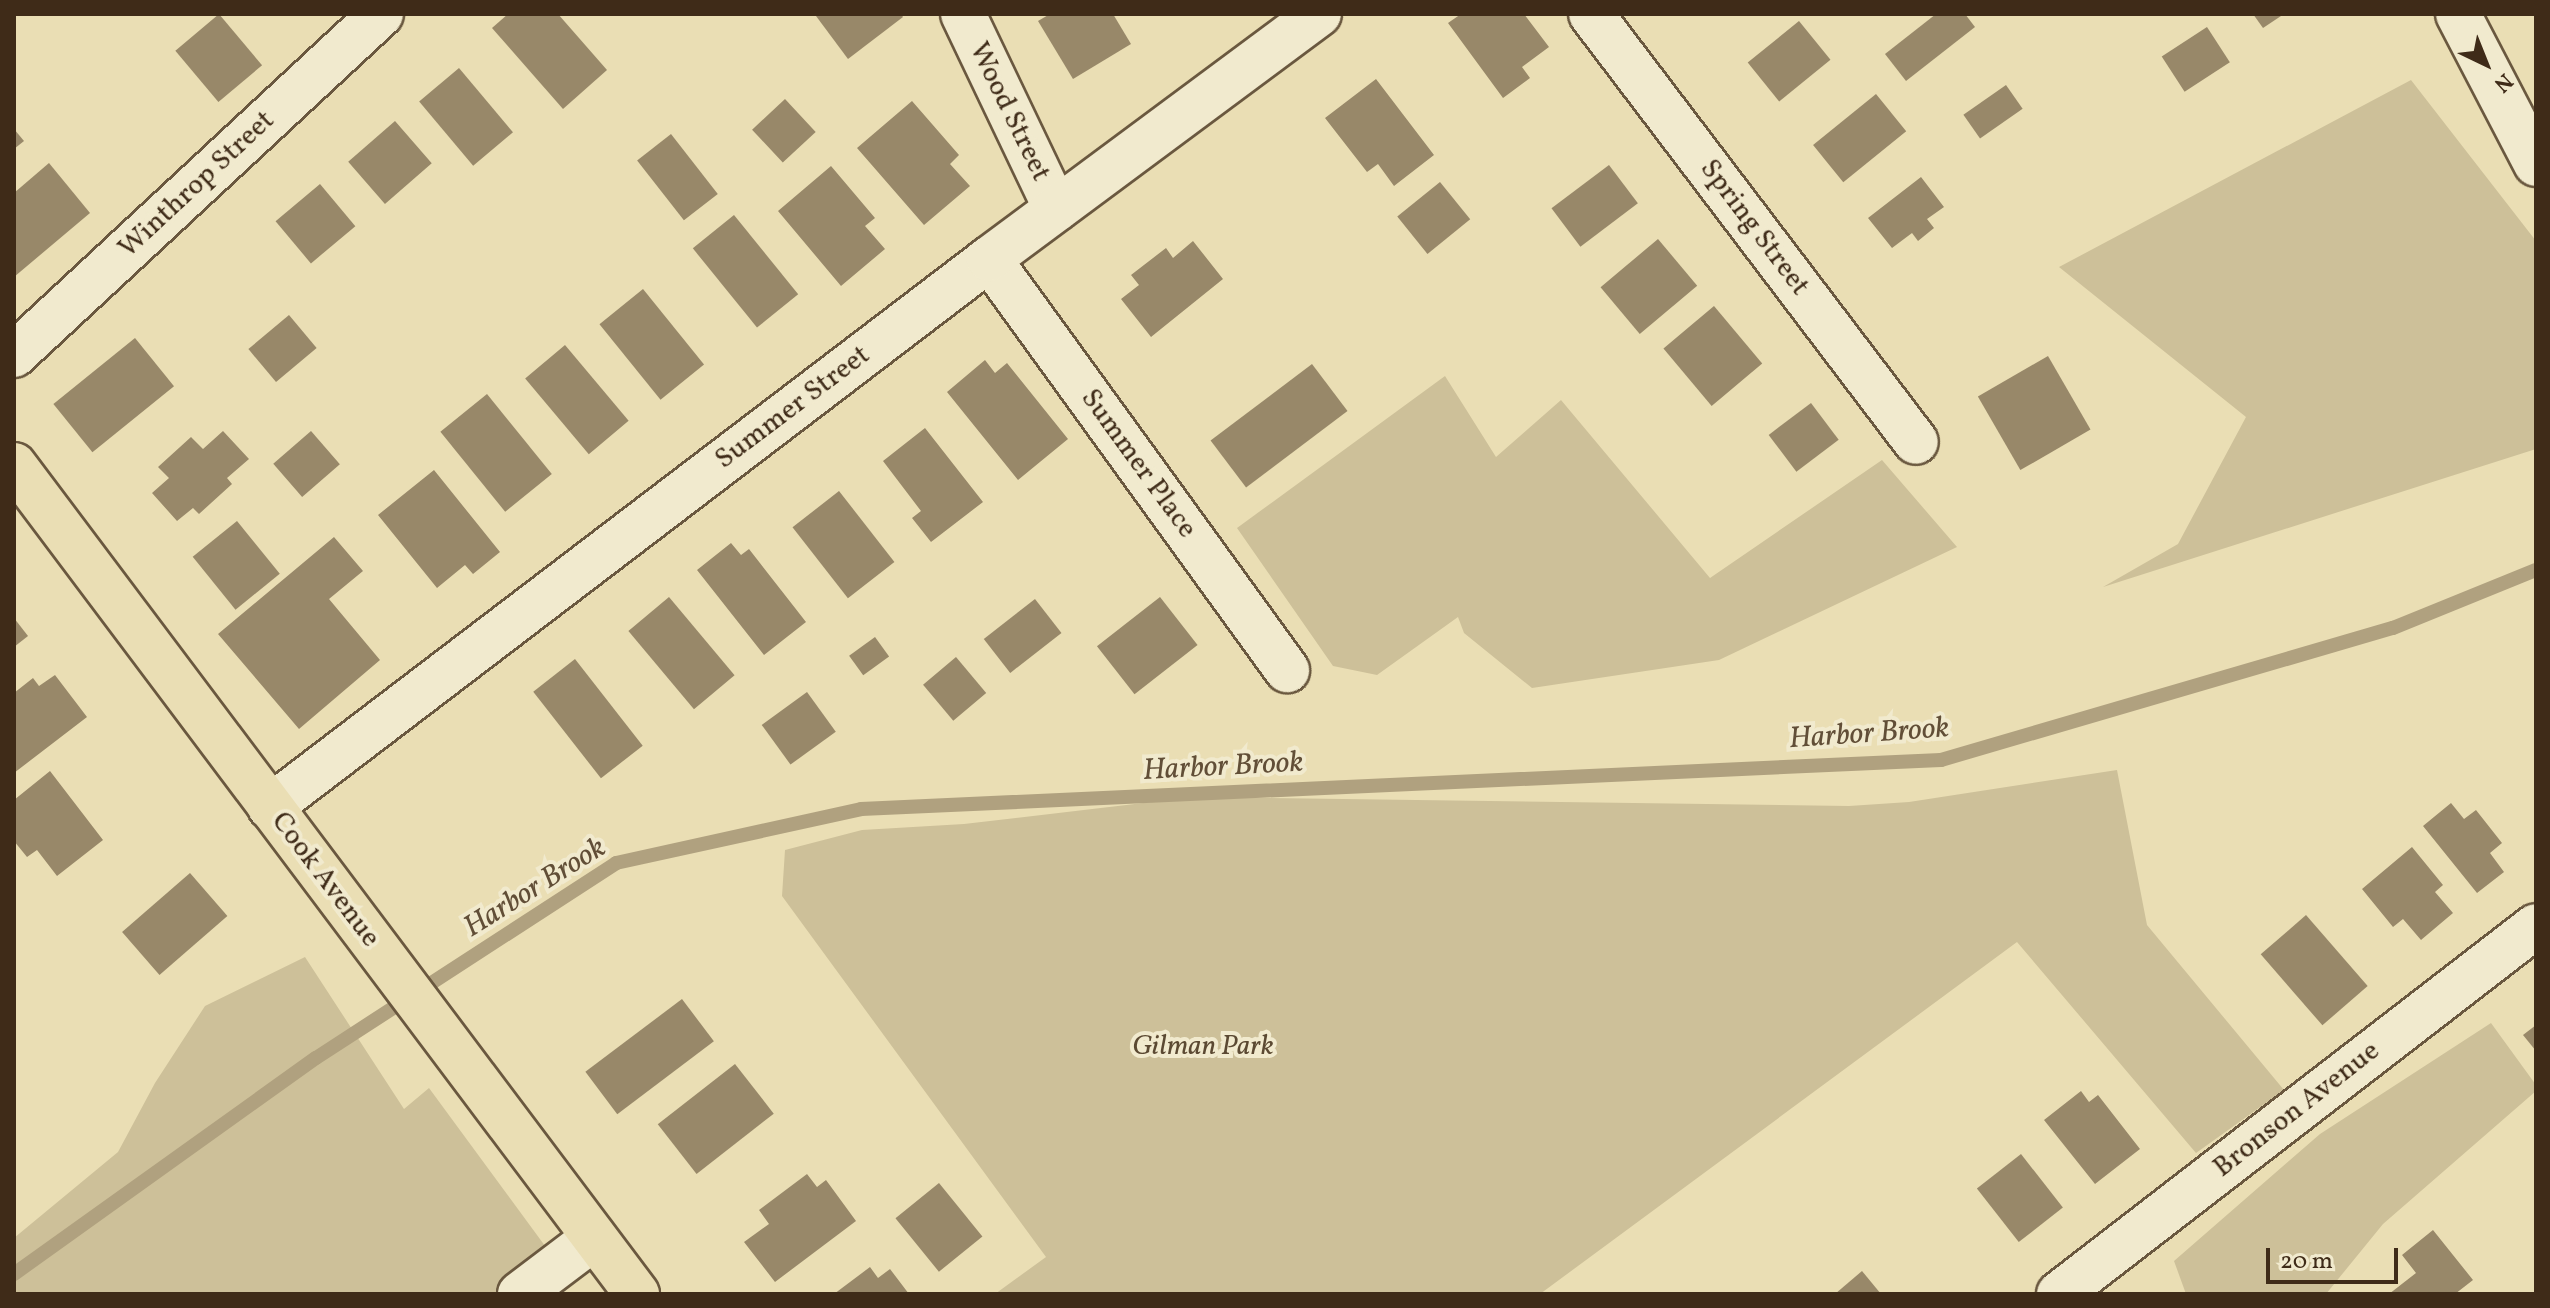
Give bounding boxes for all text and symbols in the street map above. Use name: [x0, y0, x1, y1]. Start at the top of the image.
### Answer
north arrow: [2446, 24, 2526, 104]
street label: Wood Street: [961, 37, 1057, 187]
text: N: [2486, 65, 2519, 99]
street label: Winthrop Street: [112, 104, 282, 266]
street label: Spring Street: [1692, 153, 1816, 303]
street label: Summer Street: [709, 339, 877, 477]
street label: Summer Place: [1073, 383, 1203, 545]
water label: Harbor Brook: [1788, 710, 1950, 758]
water label: Harbor Brook: [1142, 745, 1304, 789]
street label: Cook Avenue: [263, 806, 387, 954]
water label: Harbor Brook: [457, 830, 613, 946]
park label: Gilman Park: [1132, 1030, 1274, 1064]
street label: Bronson Avenue: [2207, 1035, 2387, 1185]
scale bar: [2270, 1232, 2402, 1282]
text: 20 m: [2280, 1245, 2333, 1279]

